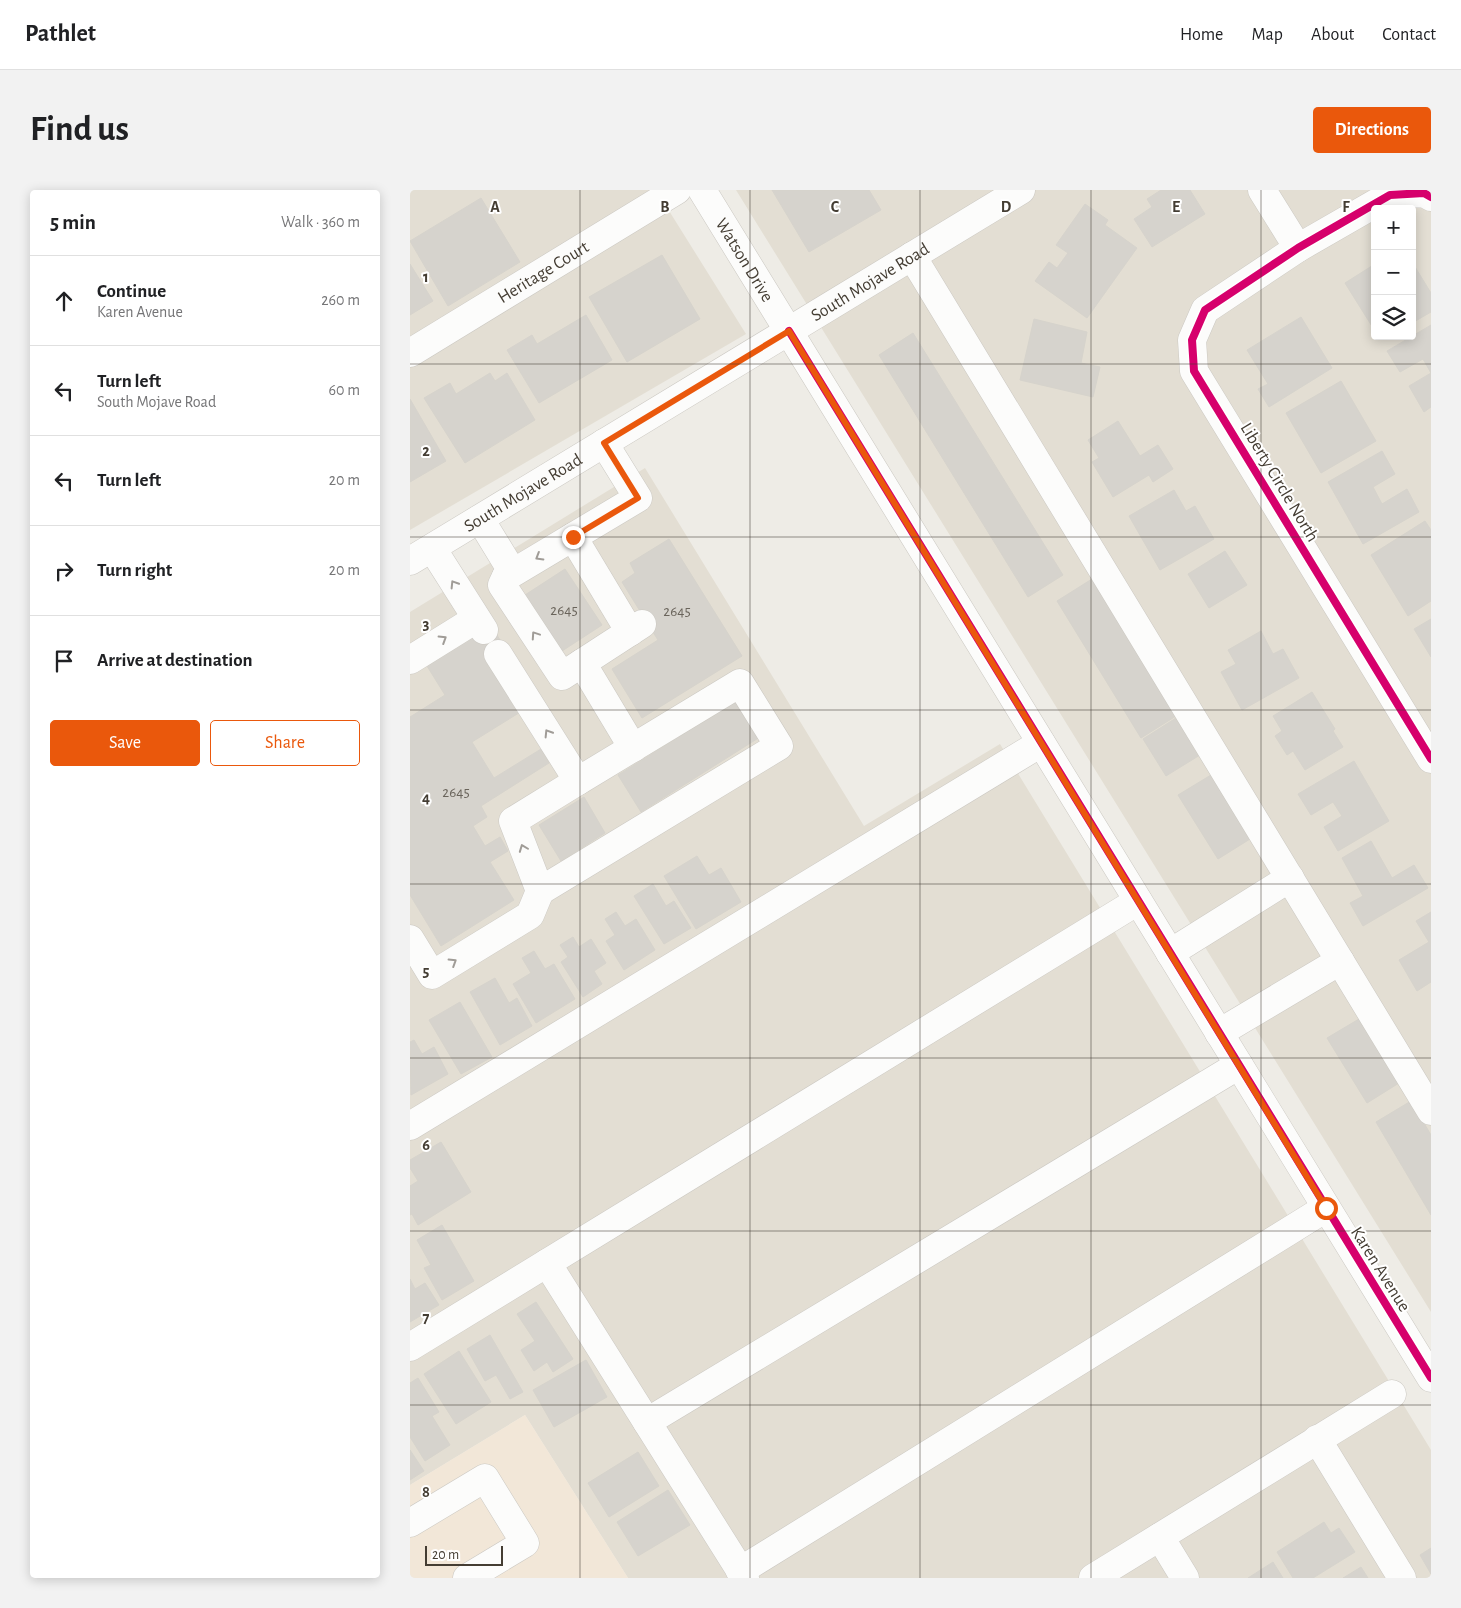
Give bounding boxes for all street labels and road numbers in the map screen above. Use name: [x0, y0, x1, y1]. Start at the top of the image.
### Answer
street label: Watson Drive: [712, 216, 776, 305]
street label: Heritage Court: [495, 238, 593, 307]
street label: South Mojave Road: [808, 240, 932, 325]
street label: Liberty Circle North: [1237, 420, 1322, 545]
street label: South Mojave Road: [461, 451, 585, 536]
street label: Karen Avenue: [1347, 1224, 1413, 1315]

